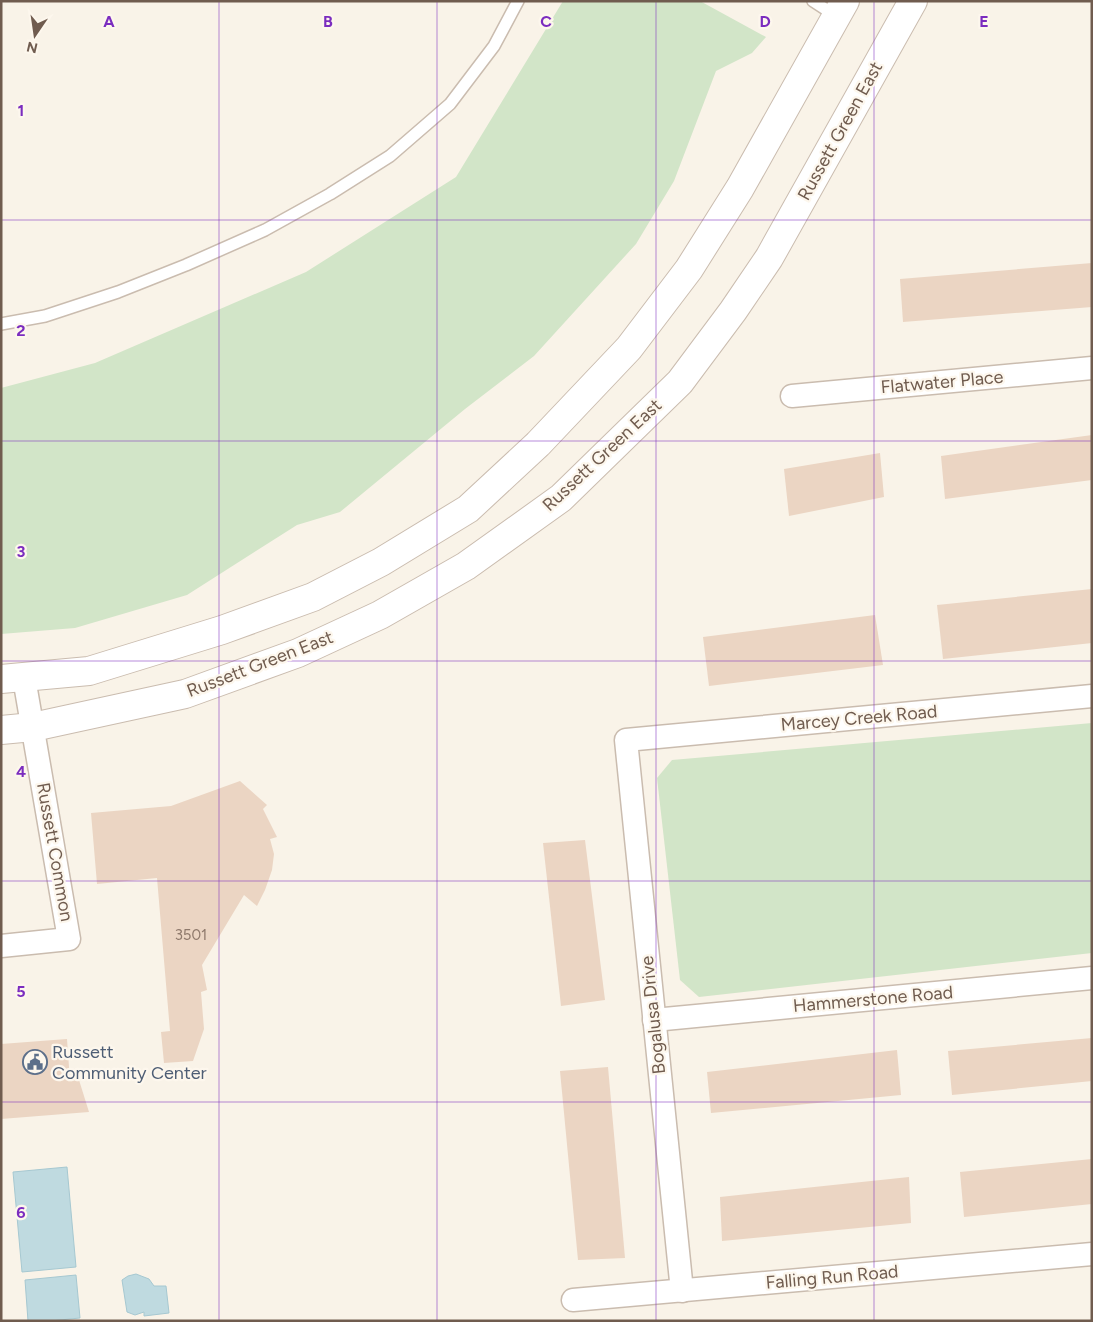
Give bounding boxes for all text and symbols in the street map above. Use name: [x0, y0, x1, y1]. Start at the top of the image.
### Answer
north arrow: [10, 10, 60, 60]
text: A: [103, 12, 115, 31]
text: B: [323, 12, 333, 31]
text: C: [540, 12, 552, 31]
text: D: [759, 12, 771, 31]
text: E: [979, 12, 989, 31]
text: N: [25, 38, 39, 57]
street label: Russett Green East: [793, 58, 887, 204]
text: 1: [18, 101, 24, 120]
text: 2: [16, 321, 26, 340]
street label: Flatwater Place: [880, 366, 1004, 398]
street label: Russett Green East: [538, 394, 666, 516]
text: 3: [17, 542, 26, 561]
street label: Russett Green East: [184, 626, 336, 702]
street label: Marcey Creek Road: [780, 700, 938, 736]
text: 4: [16, 762, 26, 781]
street label: Russett Common: [32, 781, 78, 923]
house number: 3501: [175, 926, 207, 944]
street label: Bogalusa Drive: [636, 955, 670, 1075]
street label: Hammerstone Road: [792, 981, 954, 1017]
text: 5: [16, 982, 26, 1001]
place label: Russett Community Center: [52, 1041, 207, 1084]
public building icon: Russett Community Center: [22, 1049, 48, 1075]
text: 6: [16, 1203, 26, 1222]
street label: Falling Run Road: [765, 1260, 899, 1294]

